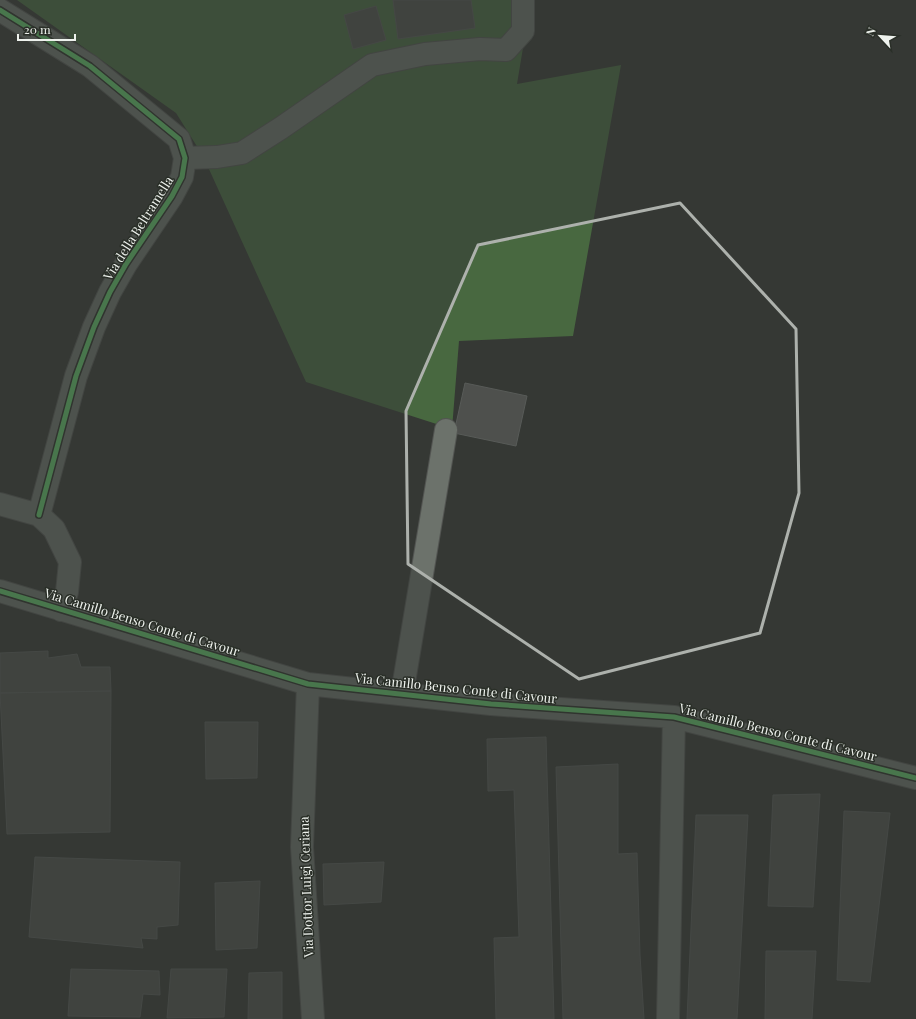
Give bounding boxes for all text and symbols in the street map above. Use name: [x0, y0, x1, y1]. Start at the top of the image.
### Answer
scale bar: [18, 16, 75, 42]
north arrow: [860, 16, 900, 56]
text: 20 m: [24, 21, 51, 37]
text: N: [862, 24, 879, 38]
street label: Via della Beltramella: [98, 172, 177, 284]
street label: Via Camillo Benso Conte di Cavour: [42, 583, 242, 659]
street label: Via Camillo Benso Conte di Cavour: [353, 668, 558, 707]
street label: Via Camillo Benso Conte di Cavour: [677, 698, 879, 764]
street label: Via Dottor Luigi Ceriana: [295, 816, 316, 959]

